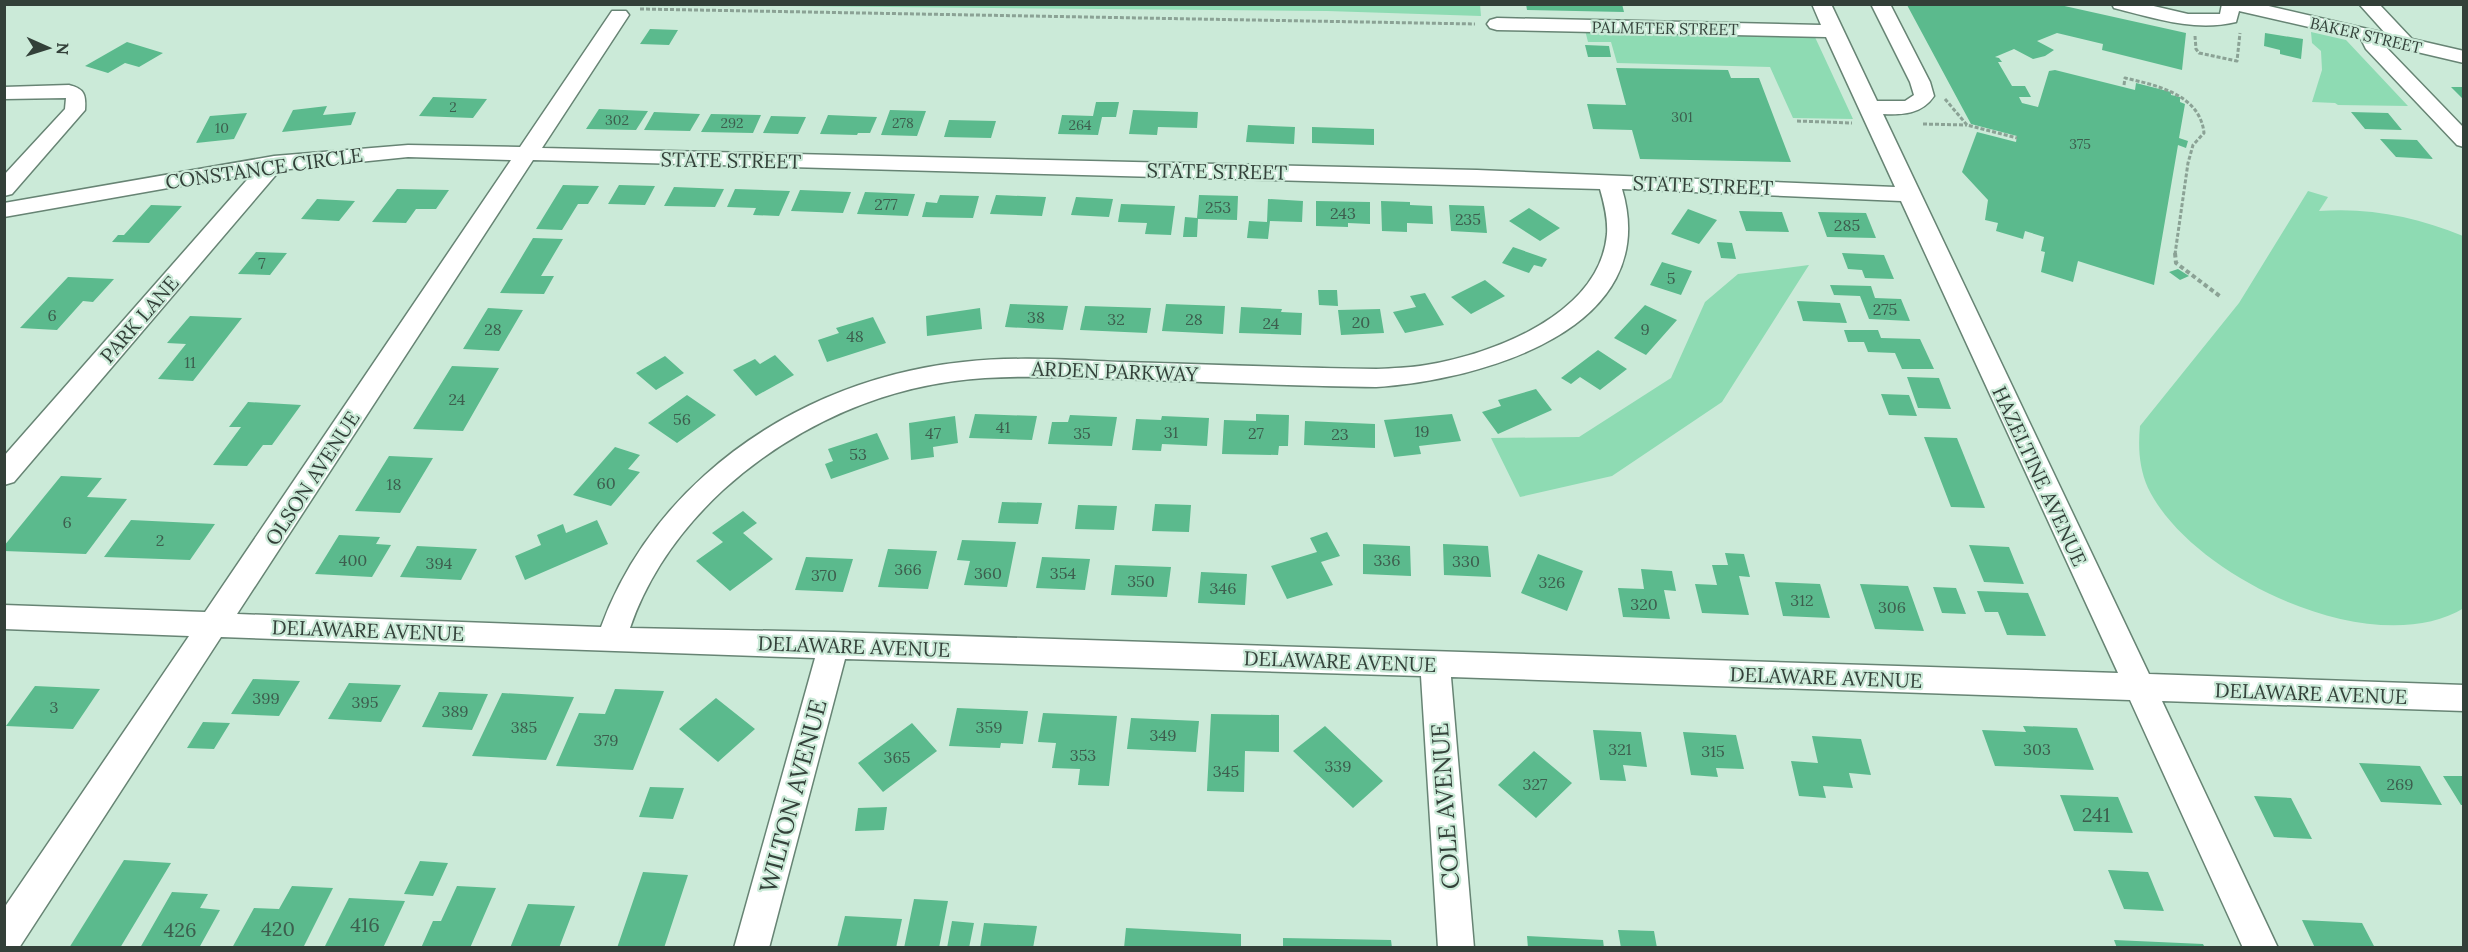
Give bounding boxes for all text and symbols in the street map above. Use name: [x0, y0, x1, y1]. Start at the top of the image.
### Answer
street label: BAKER STREET: [2308, 12, 2424, 58]
street label: PALMETER STREET: [1591, 17, 1739, 39]
north arrow: [18, 18, 78, 78]
text: N: [53, 42, 73, 55]
house number: 2: [449, 98, 457, 116]
house number: 301: [1671, 108, 1693, 126]
house number: 302: [605, 111, 629, 129]
house number: 292: [720, 114, 744, 132]
house number: 278: [892, 114, 914, 132]
house number: 264: [1068, 116, 1092, 134]
house number: 10: [215, 119, 229, 137]
house number: 375: [2069, 135, 2091, 153]
street label: CONSTANCE CIRCLE: [164, 142, 364, 194]
street label: STATE STREET: [660, 146, 802, 174]
street label: STATE STREET: [1146, 157, 1288, 185]
street label: STATE STREET: [1632, 170, 1774, 200]
house number: 277: [874, 194, 898, 214]
house number: 253: [1205, 197, 1231, 217]
house number: 243: [1330, 203, 1356, 223]
house number: 235: [1455, 209, 1481, 229]
house number: 285: [1834, 215, 1860, 235]
house number: 7: [258, 253, 266, 273]
house number: 5: [1667, 268, 1675, 288]
street label: PARK LANE: [94, 270, 184, 368]
house number: 275: [1873, 299, 1897, 319]
house number: 6: [47, 305, 57, 325]
house number: 38: [1027, 307, 1045, 327]
house number: 32: [1107, 309, 1125, 329]
house number: 28: [1185, 309, 1203, 329]
house number: 20: [1352, 312, 1370, 332]
house number: 24: [1263, 313, 1280, 333]
house number: 28: [484, 319, 502, 339]
house number: 9: [1640, 319, 1650, 339]
house number: 48: [846, 326, 864, 346]
house number: 11: [184, 352, 196, 372]
street label: ARDEN PARKWAY: [1030, 356, 1199, 386]
street label: HAZELTINE AVENUE: [1987, 382, 2093, 570]
house number: 24: [449, 389, 466, 409]
street label: OLSON AVENUE: [259, 406, 365, 550]
house number: 56: [673, 409, 691, 429]
house number: 41: [996, 417, 1010, 437]
house number: 19: [1414, 421, 1430, 441]
house number: 31: [1164, 422, 1179, 442]
house number: 47: [925, 423, 942, 443]
house number: 35: [1073, 423, 1091, 443]
house number: 27: [1248, 423, 1265, 443]
house number: 23: [1331, 424, 1349, 444]
house number: 53: [849, 444, 867, 464]
house number: 60: [596, 473, 616, 493]
house number: 18: [387, 474, 401, 494]
house number: 6: [62, 512, 72, 532]
house number: 2: [156, 530, 164, 550]
house number: 400: [339, 550, 367, 570]
house number: 336: [1373, 550, 1401, 570]
house number: 330: [1452, 551, 1480, 571]
house number: 394: [426, 553, 453, 573]
house number: 366: [894, 559, 922, 579]
house number: 360: [974, 563, 1002, 583]
house number: 354: [1050, 563, 1076, 583]
house number: 370: [811, 565, 837, 585]
house number: 350: [1127, 571, 1155, 591]
house number: 326: [1539, 572, 1565, 592]
house number: 346: [1210, 578, 1236, 598]
house number: 312: [1790, 590, 1814, 610]
house number: 320: [1630, 594, 1658, 614]
house number: 306: [1878, 597, 1906, 617]
street label: DELAWARE AVENUE: [271, 614, 465, 646]
street label: DELAWARE AVENUE: [757, 630, 951, 662]
street label: DELAWARE AVENUE: [1243, 645, 1437, 677]
street label: DELAWARE AVENUE: [1729, 661, 1923, 693]
street label: DELAWARE AVENUE: [2214, 677, 2408, 709]
house number: 399: [252, 688, 280, 708]
house number: 395: [352, 692, 378, 712]
street label: WILTON AVENUE: [752, 696, 834, 896]
house number: 3: [50, 697, 59, 717]
house number: 389: [441, 701, 469, 721]
house number: 385: [511, 717, 537, 737]
house number: 359: [976, 717, 1002, 737]
street label: COLE AVENUE: [1424, 722, 1466, 890]
house number: 349: [1150, 725, 1176, 745]
house number: 379: [593, 730, 619, 750]
house number: 321: [1608, 739, 1632, 759]
house number: 303: [2023, 739, 2051, 759]
house number: 315: [1701, 741, 1725, 761]
house number: 353: [1070, 745, 1096, 765]
house number: 365: [884, 747, 910, 767]
house number: 339: [1324, 756, 1352, 776]
house number: 345: [1213, 761, 1239, 781]
house number: 327: [1523, 774, 1548, 794]
house number: 269: [2386, 774, 2414, 794]
house number: 241: [2082, 802, 2110, 827]
house number: 416: [350, 912, 380, 937]
house number: 420: [261, 916, 295, 941]
house number: 426: [163, 917, 197, 942]

